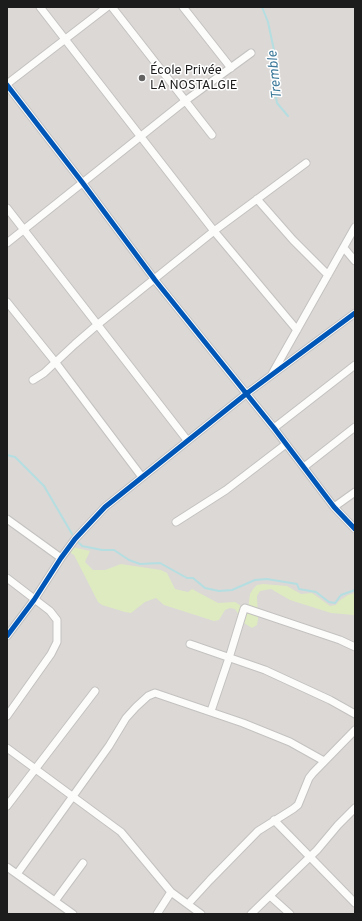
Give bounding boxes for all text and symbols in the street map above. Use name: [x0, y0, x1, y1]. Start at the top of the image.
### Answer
water label: Tremble: [265, 50, 287, 100]
place label: École Privée LA NOSTALGIE: [150, 63, 238, 94]
marker: École Privée LA NOSTALGIE: [137, 73, 147, 83]

